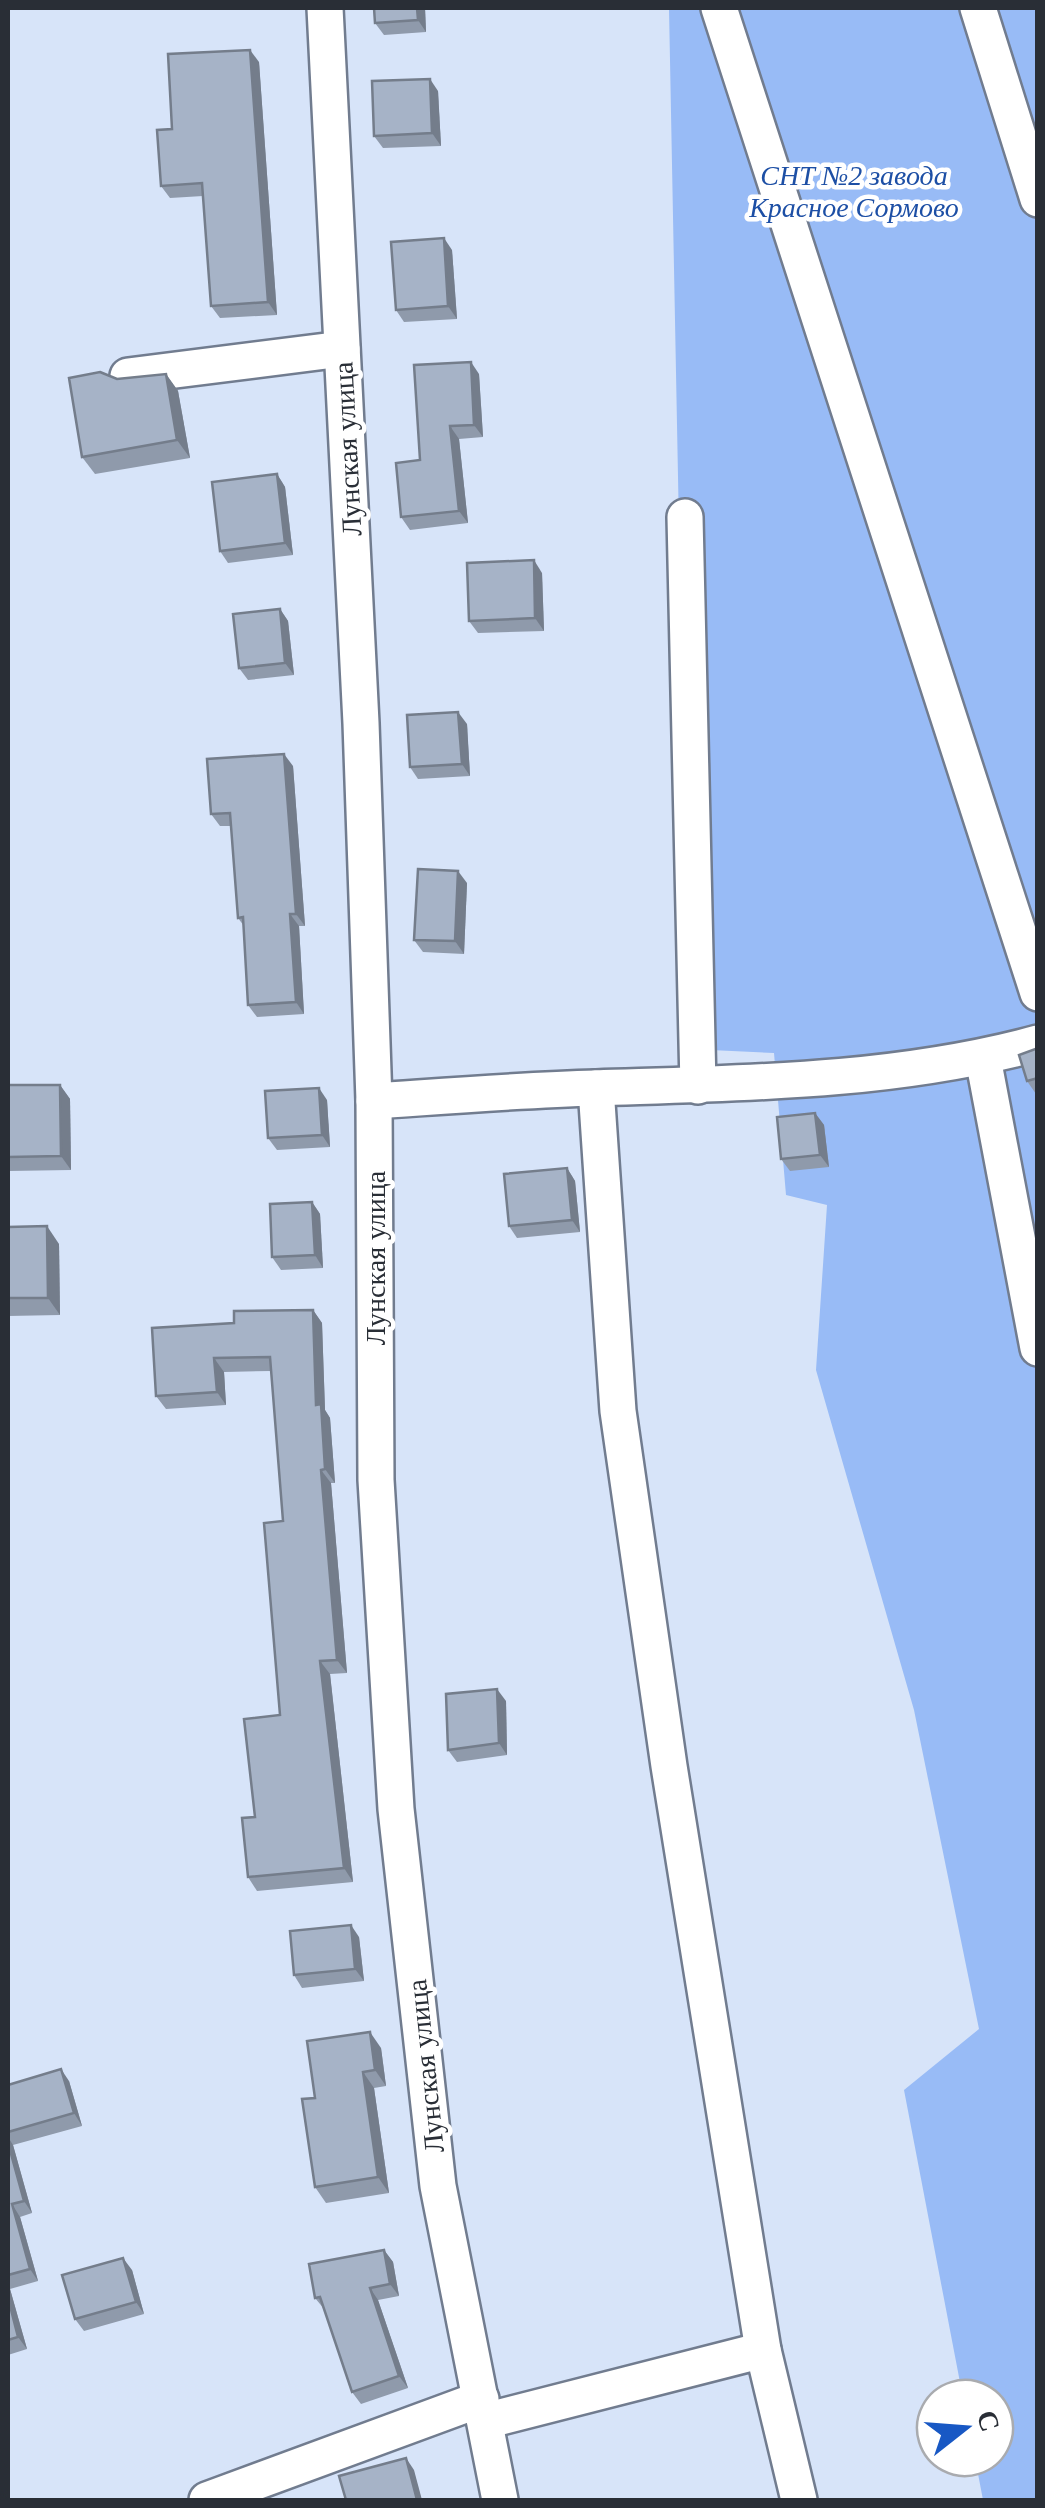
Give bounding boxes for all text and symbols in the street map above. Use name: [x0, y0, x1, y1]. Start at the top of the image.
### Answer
park label: СНТ №2 завода Красное Сормово: [748, 160, 959, 223]
street label: Лунская улица: [327, 361, 368, 537]
street label: Лунская улица: [360, 1170, 391, 1345]
street label: Лунская улица: [401, 1977, 450, 2154]
north arrow: [915, 2378, 1015, 2478]
text: С: [971, 2407, 1006, 2435]

